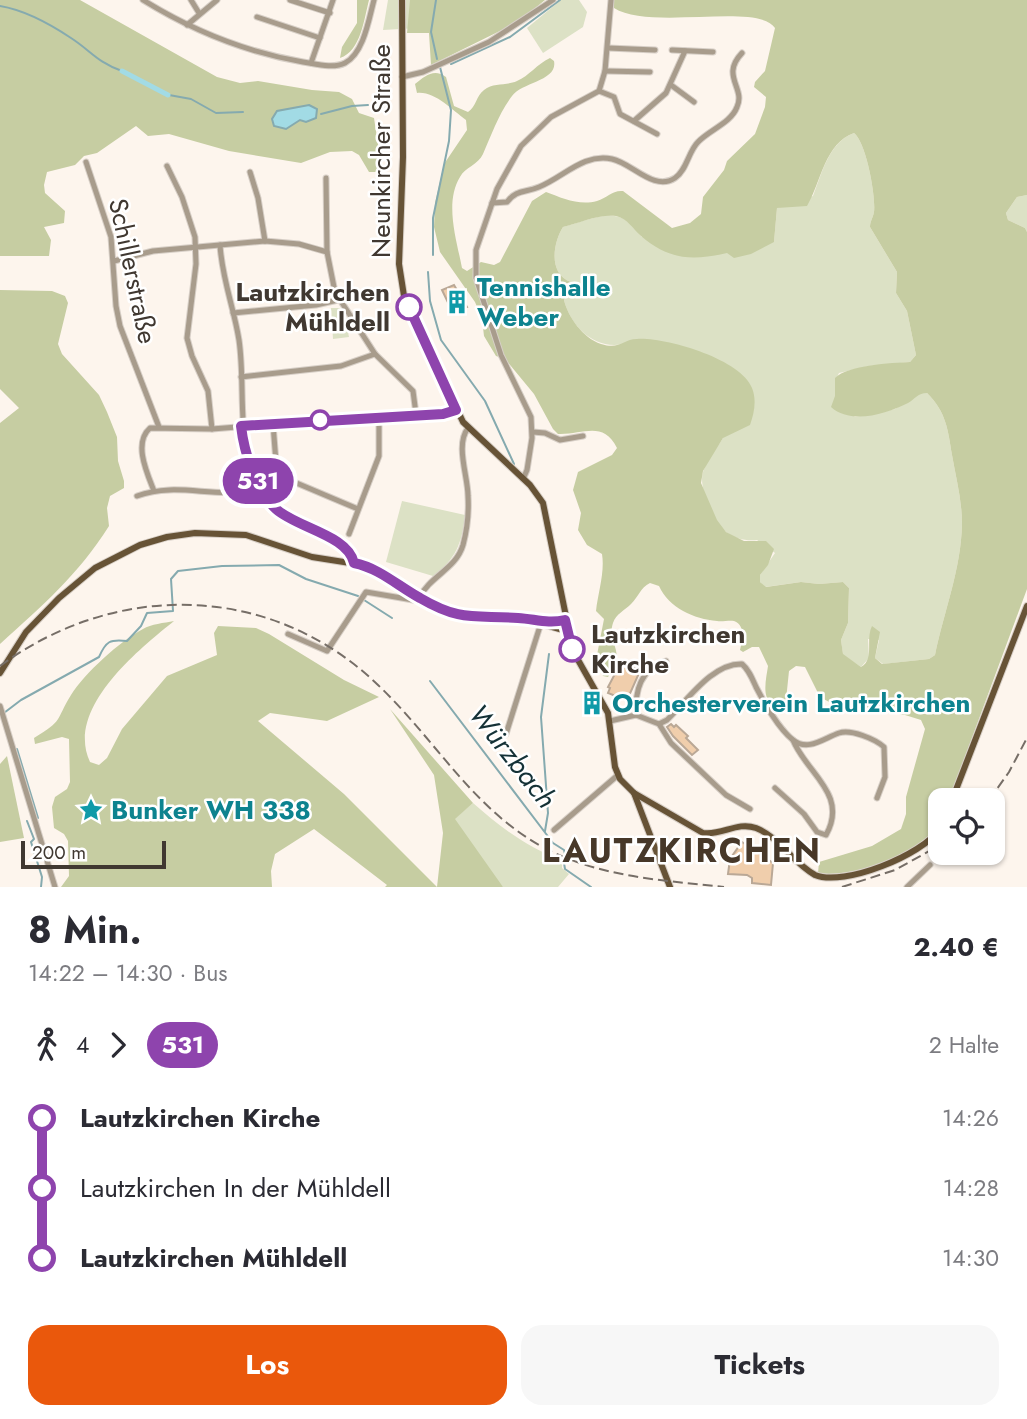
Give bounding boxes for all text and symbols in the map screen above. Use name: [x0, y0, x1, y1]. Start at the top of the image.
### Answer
street label: Neunkircher Straße: [362, 44, 400, 258]
street label: Schillerstraße: [99, 195, 167, 347]
place label: Tennishalle Weber: [477, 268, 611, 336]
place label: Lautzkirchen Mühldell: [236, 273, 390, 341]
building icon: Tennishalle Weber: [443, 288, 471, 316]
marker: Lautzkirchen Mühldell: [396, 294, 422, 320]
unlabelled marker: [310, 410, 330, 430]
line badge: 531: [218, 458, 298, 504]
text: 531: [237, 463, 279, 498]
place label: Lautzkirchen Kirche: [591, 615, 746, 683]
marker: Lautzkirchen Kirche: [559, 636, 585, 662]
place label: Orchesterverein Lautzkirchen: [612, 684, 971, 722]
building icon: Orchesterverein Lautzkirchen: [578, 689, 606, 717]
water label: Würzbach: [459, 696, 566, 817]
map controls: [928, 788, 1005, 865]
button: locate: [928, 788, 1005, 865]
place label: Bunker WH 338: [111, 791, 311, 829]
place icon: Bunker WH 338: [77, 796, 105, 824]
district label: LAUTZKIRCHEN: [542, 827, 822, 874]
scale bar: [21, 838, 166, 870]
text: 200 m: [32, 839, 86, 866]
text: 8 Min.: [28, 902, 142, 957]
text: 2.40 €: [913, 928, 999, 966]
text: 14:22 – 14:30 · Bus: [28, 956, 228, 990]
icon: walk: [28, 1026, 66, 1064]
icon: forward: [99, 1026, 137, 1064]
text: 531: [161, 1027, 204, 1062]
text: 4: [76, 1028, 89, 1062]
text: 2 Halte: [929, 1028, 999, 1062]
text: Lautzkirchen Kirche: [80, 1099, 320, 1137]
text: 14:26: [942, 1101, 999, 1135]
text: Lautzkirchen In der Mühldell: [80, 1169, 391, 1207]
text: 14:28: [943, 1171, 999, 1205]
text: Lautzkirchen Mühldell: [80, 1239, 347, 1277]
text: 14:30: [942, 1241, 999, 1275]
button: Los: [28, 1325, 507, 1405]
button: Tickets: [521, 1325, 999, 1405]

